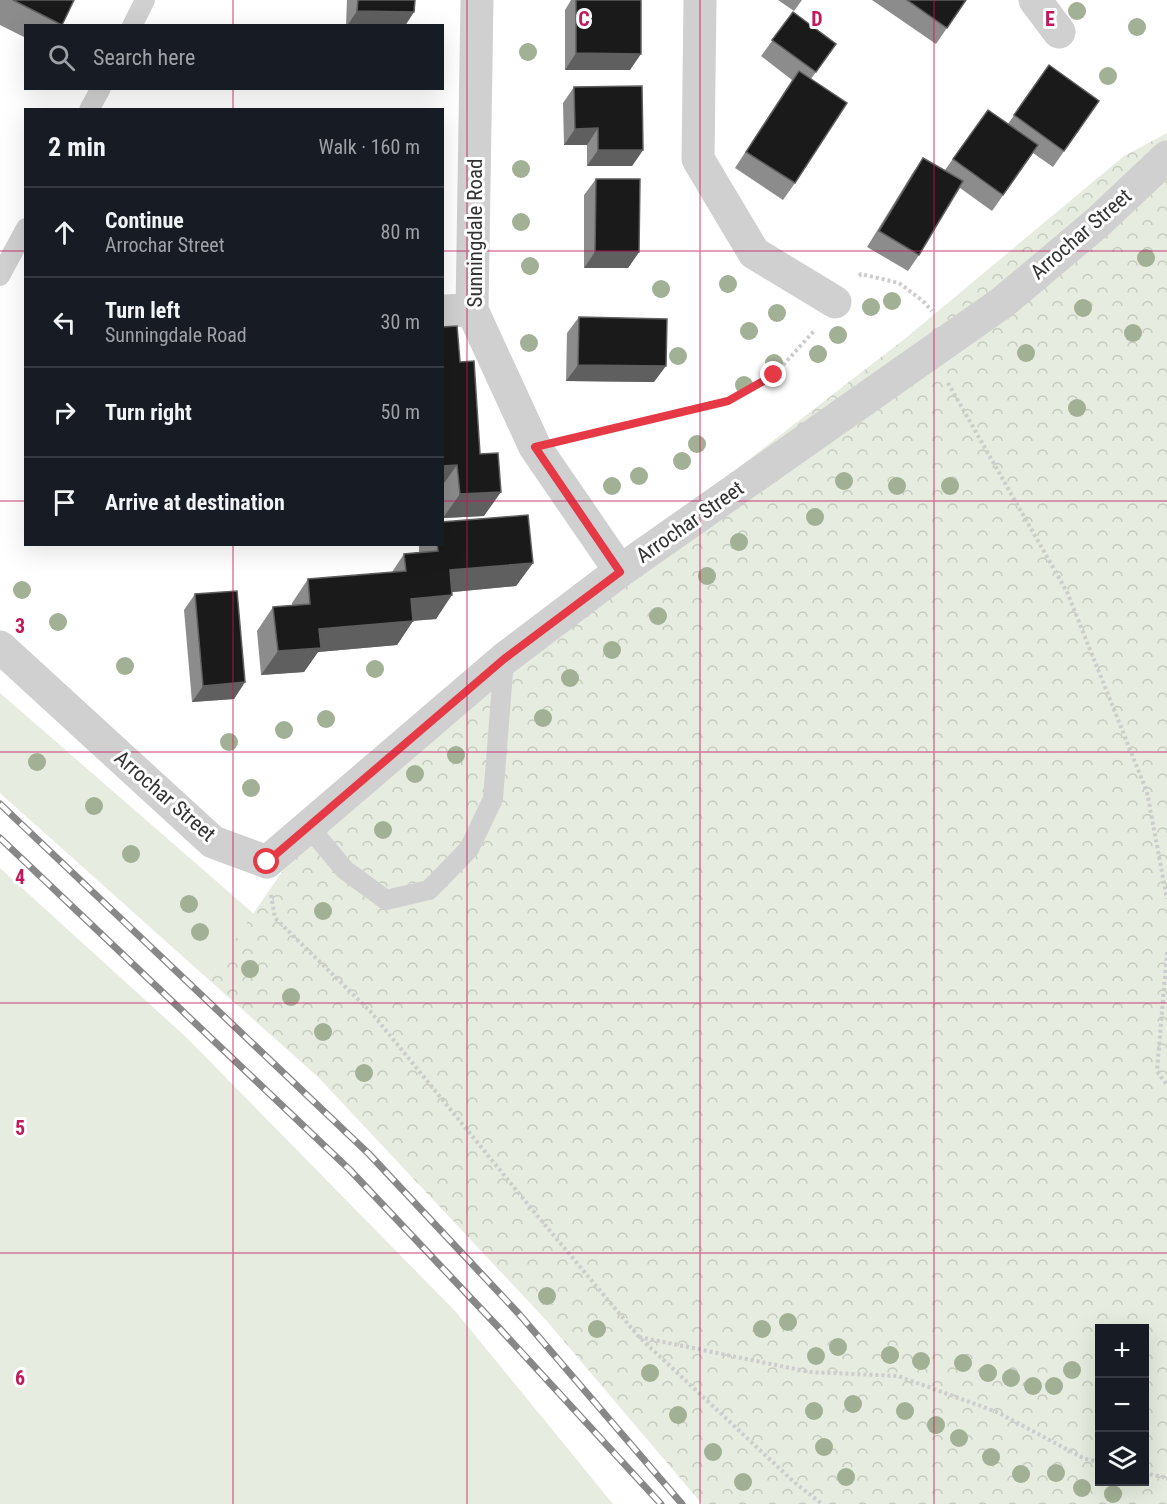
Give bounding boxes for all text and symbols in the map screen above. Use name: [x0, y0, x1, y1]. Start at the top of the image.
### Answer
text: C: [578, 7, 590, 31]
text: D: [811, 7, 823, 31]
text: E: [1045, 7, 1055, 31]
search box: [24, 24, 444, 90]
icon: search: [45, 41, 78, 74]
text: Search here: [93, 45, 195, 70]
text: 2 min: [48, 132, 106, 162]
text: Walk · 160 m: [319, 135, 420, 159]
street label: Sunningdale Road: [463, 159, 487, 307]
street label: Arrochar Street: [1026, 184, 1136, 284]
text: Continue: [105, 208, 184, 233]
icon: ahead: [48, 216, 81, 249]
text: 80 m: [381, 220, 420, 244]
text: Arrochar Street: [105, 233, 225, 257]
text: Turn left: [105, 298, 180, 323]
icon: left: [48, 306, 81, 339]
text: 30 m: [381, 310, 420, 334]
text: Sunningdale Road: [105, 323, 247, 347]
route end: [760, 361, 786, 387]
icon: right: [48, 396, 81, 429]
text: Turn right: [105, 400, 192, 425]
text: 50 m: [381, 400, 420, 424]
street label: Arrochar Street: [632, 476, 748, 568]
icon: arrive: [48, 486, 81, 519]
text: Arrive at destination: [105, 490, 285, 515]
text: 3: [15, 614, 25, 638]
street label: Arrochar Street: [110, 746, 220, 846]
route start: [253, 848, 279, 874]
text: 4: [15, 865, 25, 889]
text: 5: [15, 1116, 25, 1140]
map controls: [1095, 1324, 1149, 1486]
button: +: [1095, 1324, 1149, 1378]
text: 6: [15, 1366, 25, 1390]
button: −: [1095, 1378, 1149, 1432]
button: layers: [1095, 1432, 1149, 1486]

